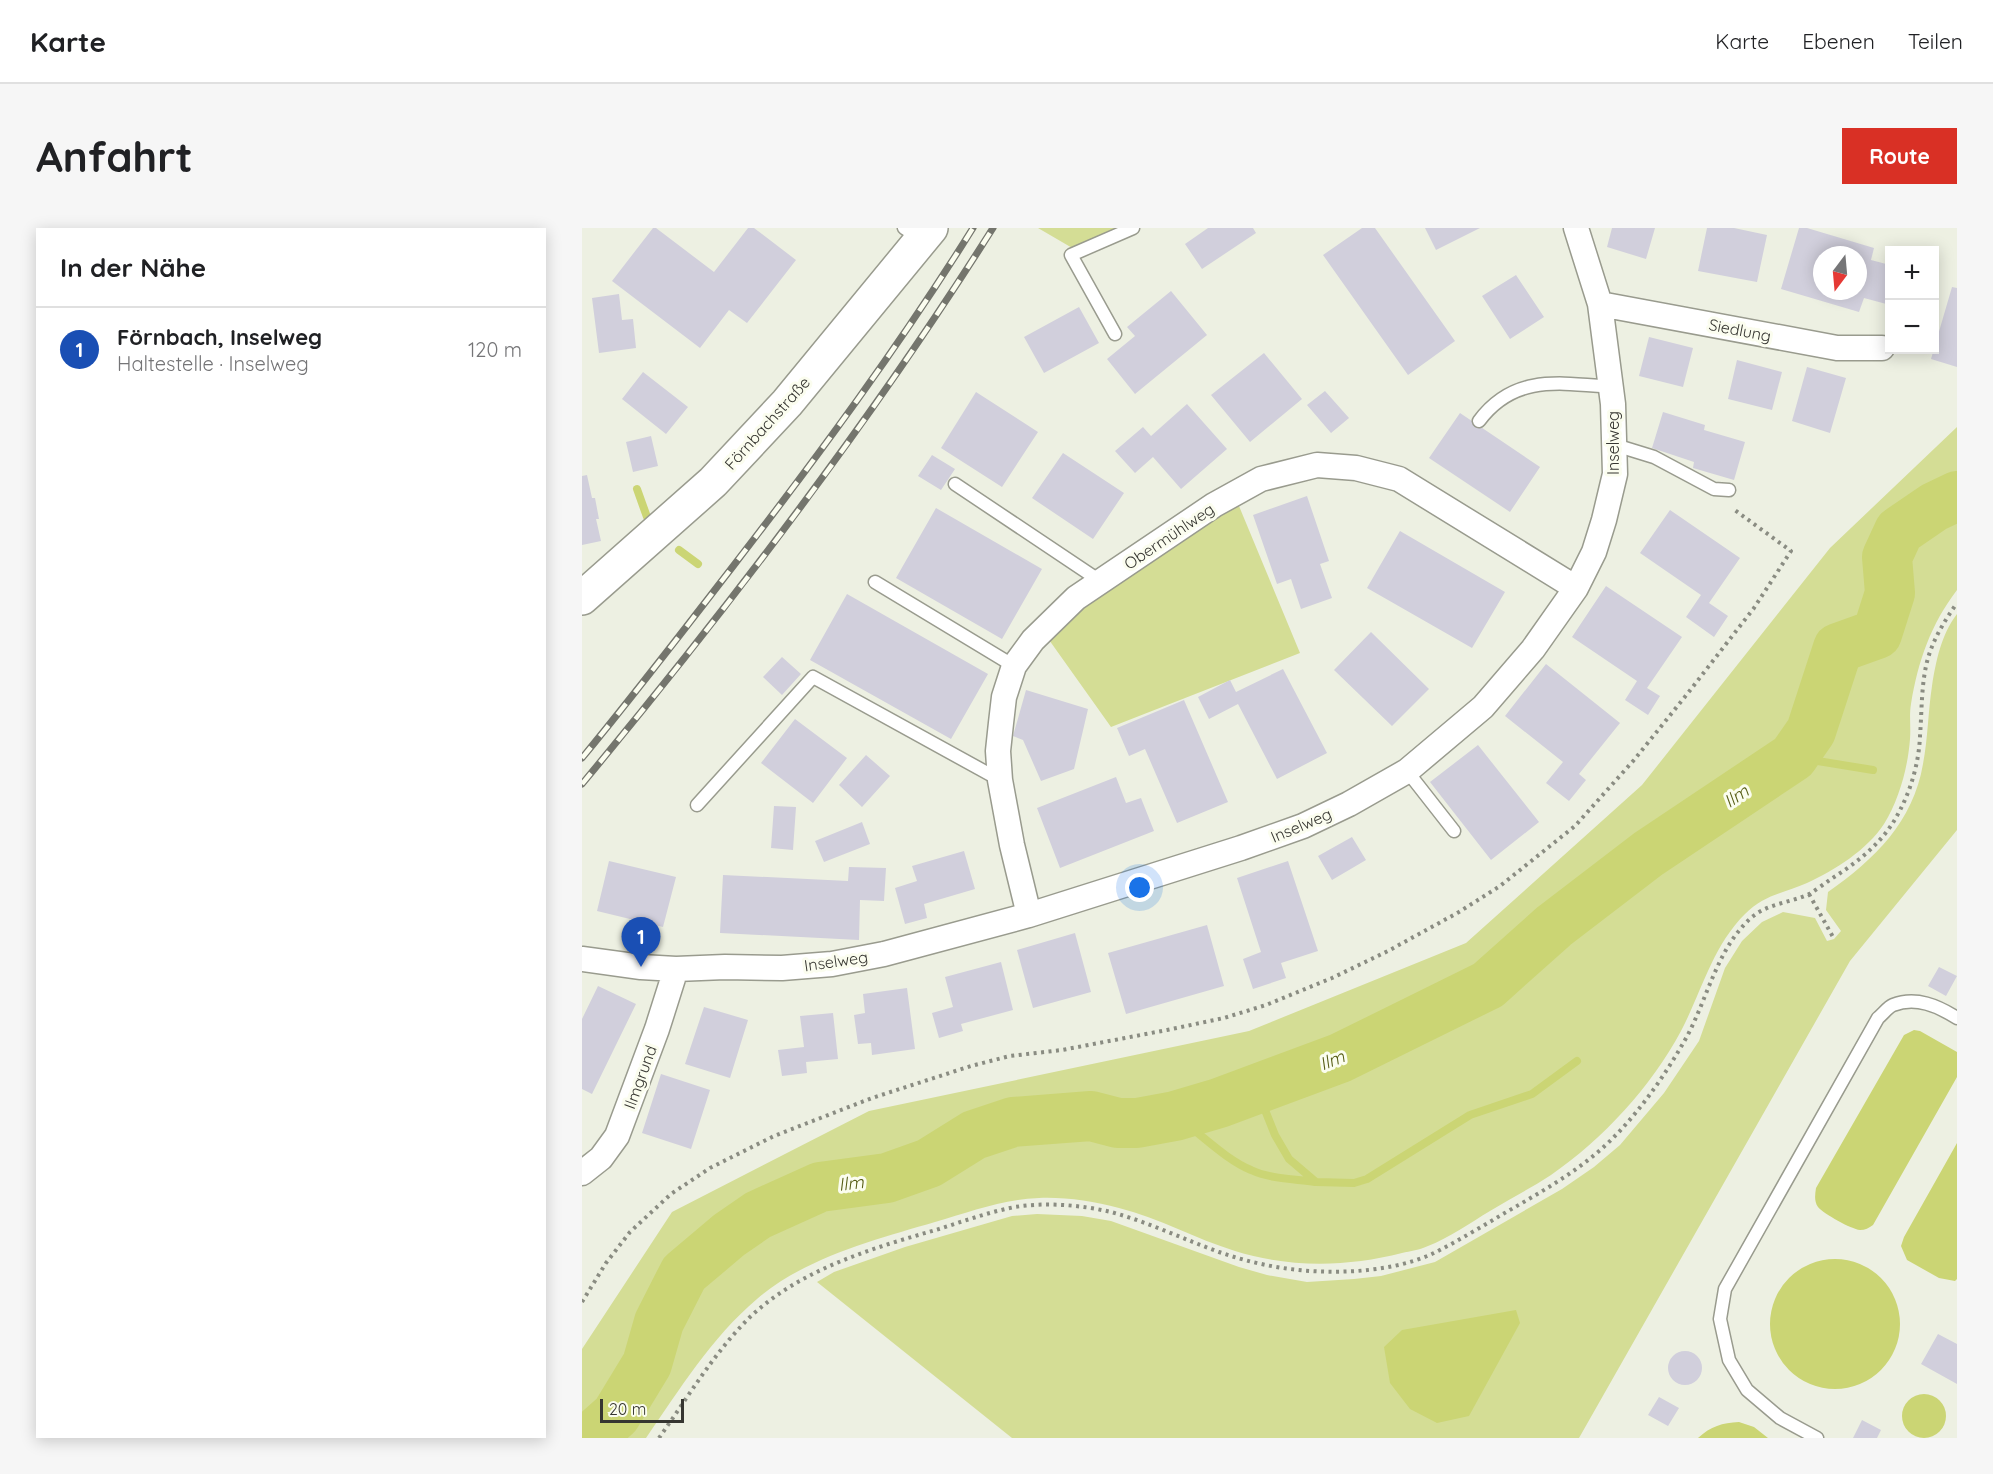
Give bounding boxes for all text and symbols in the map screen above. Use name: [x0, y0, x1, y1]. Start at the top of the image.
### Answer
text: Karte: [30, 24, 106, 59]
text: Karte: [1715, 28, 1769, 54]
text: Ebenen: [1802, 28, 1875, 54]
text: Teilen: [1908, 28, 1963, 54]
button: Route: [1842, 128, 1957, 184]
text: Anfahrt: [36, 130, 193, 183]
north arrow: [1813, 246, 1867, 300]
map controls: [1885, 246, 1939, 354]
button: +: [1885, 246, 1939, 300]
text: In der Nähe: [60, 251, 206, 284]
button: −: [1885, 300, 1939, 354]
street label: Siedlung: [1707, 314, 1773, 346]
text: Förnbach, Inselweg: [117, 323, 322, 351]
text: 1: [76, 337, 83, 362]
text: 120 m: [468, 337, 522, 362]
text: Haltestelle · Inselweg: [117, 351, 309, 376]
street label: Förnbachstraße: [720, 372, 814, 474]
street label: Inselweg: [1603, 411, 1623, 475]
street label: Obermühlweg: [1120, 499, 1218, 573]
water label: Ilm: [1719, 779, 1753, 813]
street label: Inselweg: [1268, 803, 1334, 847]
your location: [1125, 873, 1154, 902]
pin: 1: [622, 918, 660, 967]
street label: Inselweg: [803, 947, 869, 975]
street label: Ilmgrund: [619, 1042, 661, 1112]
water label: Ilm: [1316, 1044, 1348, 1075]
water label: Ilm: [837, 1170, 865, 1196]
scale bar: [600, 1396, 684, 1424]
text: 20 m: [609, 1399, 646, 1419]

